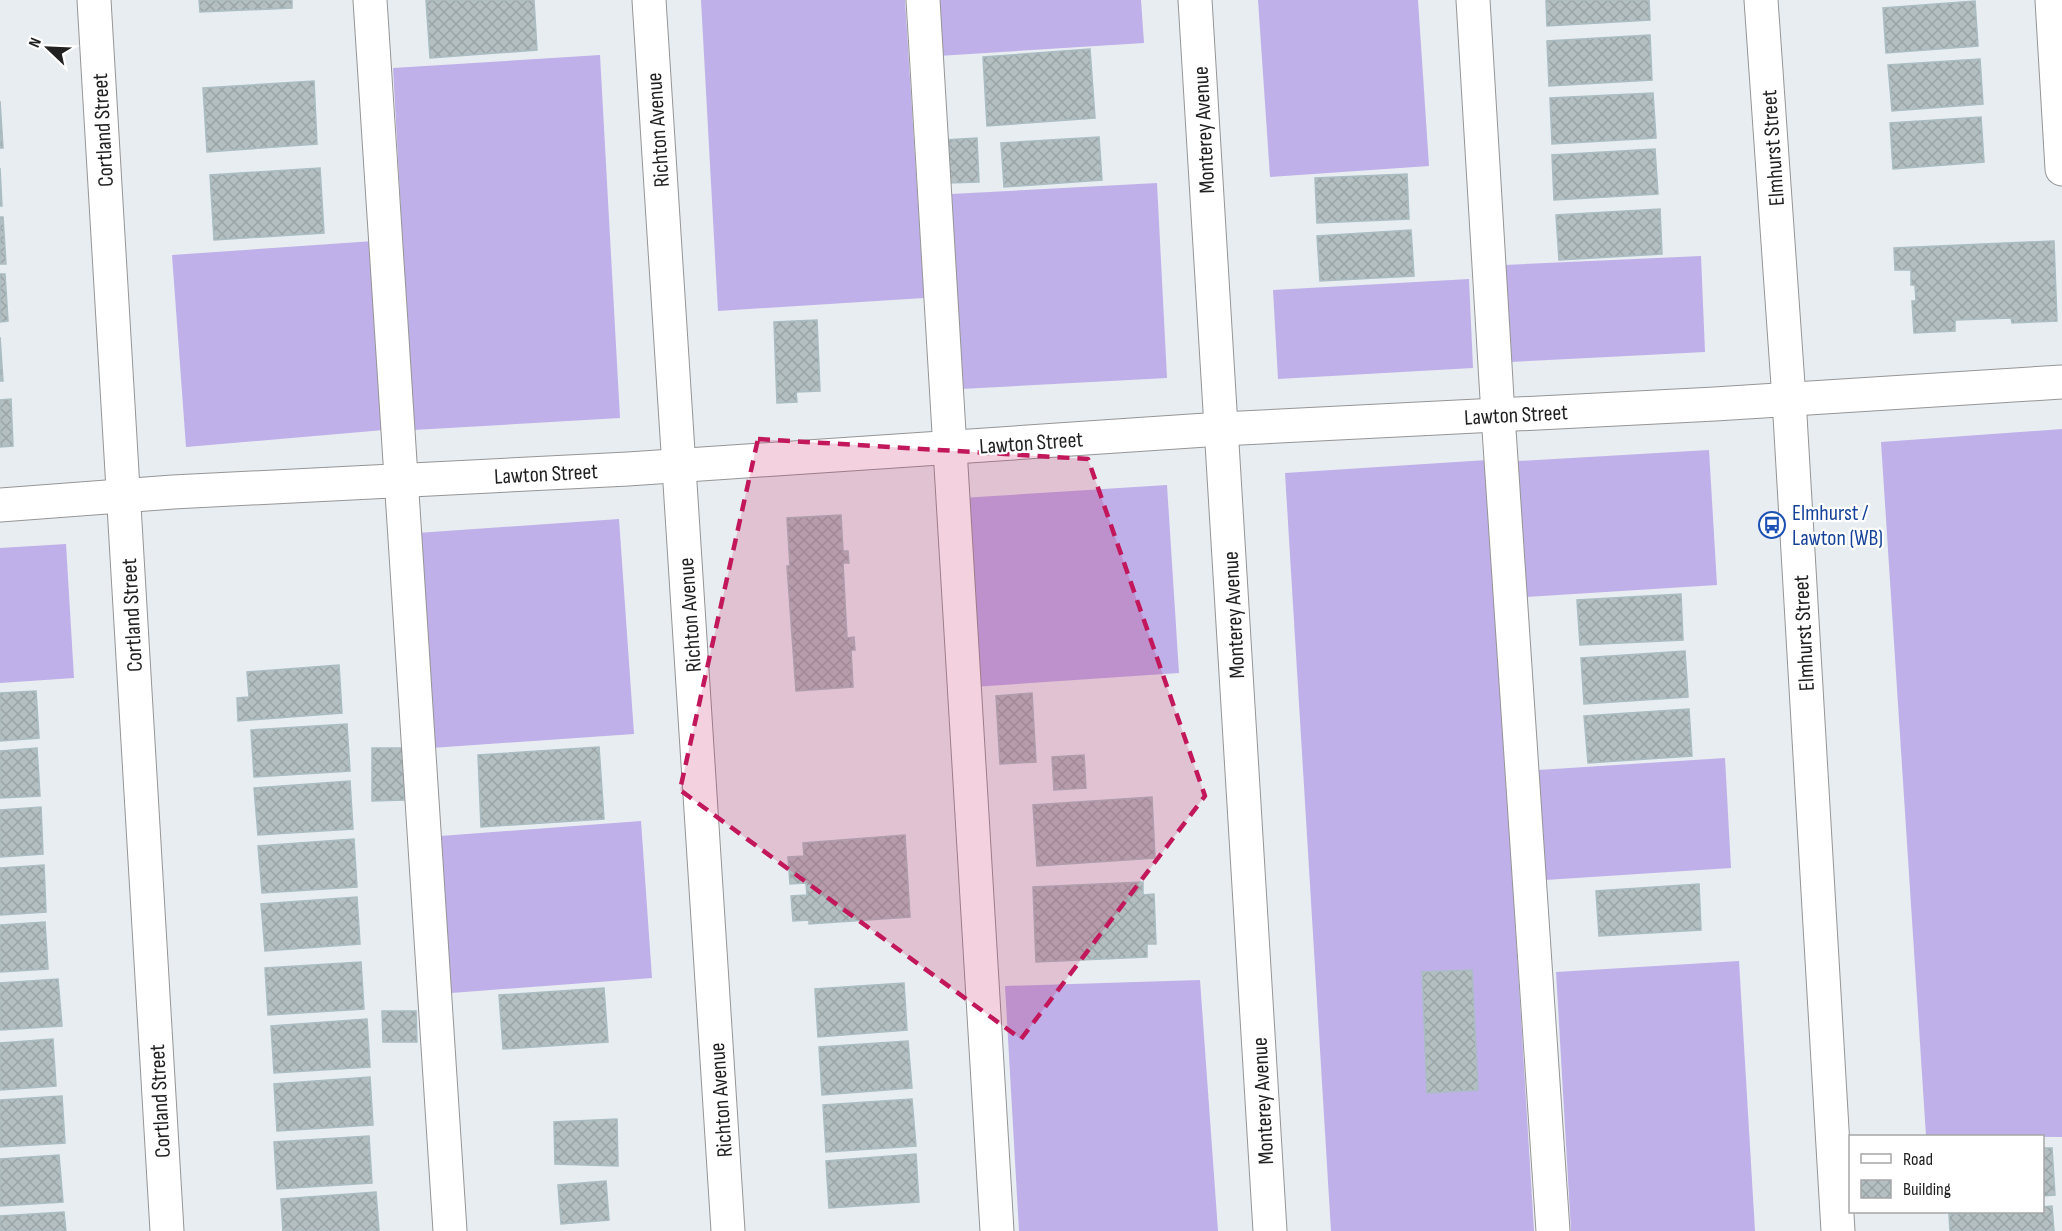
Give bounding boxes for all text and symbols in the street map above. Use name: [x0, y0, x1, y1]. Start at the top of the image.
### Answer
north arrow: [18, 18, 78, 78]
text: N: [25, 35, 46, 50]
street label: Monterey Avenue: [1188, 66, 1221, 194]
street label: Cortland Street: [87, 72, 120, 188]
street label: Richton Avenue: [641, 72, 676, 188]
street label: Elmhurst Street: [1756, 89, 1791, 207]
street label: Lawton Street: [1464, 399, 1569, 432]
street label: Lawton Street: [978, 426, 1084, 461]
street label: Lawton Street: [494, 458, 599, 491]
place label: Elmhurst / Lawton (WB): [1792, 500, 1883, 552]
bus stop icon: Elmhurst / Lawton (WB): [1757, 510, 1787, 540]
street label: Monterey Avenue: [1218, 551, 1251, 679]
street label: Cortland Street: [116, 557, 149, 673]
street label: Richton Avenue: [673, 557, 708, 673]
street label: Elmhurst Street: [1788, 574, 1821, 692]
street label: Monterey Avenue: [1247, 1037, 1280, 1165]
street label: Richton Avenue: [704, 1042, 739, 1158]
street label: Cortland Street: [144, 1043, 177, 1159]
legend: [1849, 1135, 2044, 1213]
text: Road: [1903, 1149, 1933, 1170]
text: Building: [1903, 1179, 1951, 1200]

